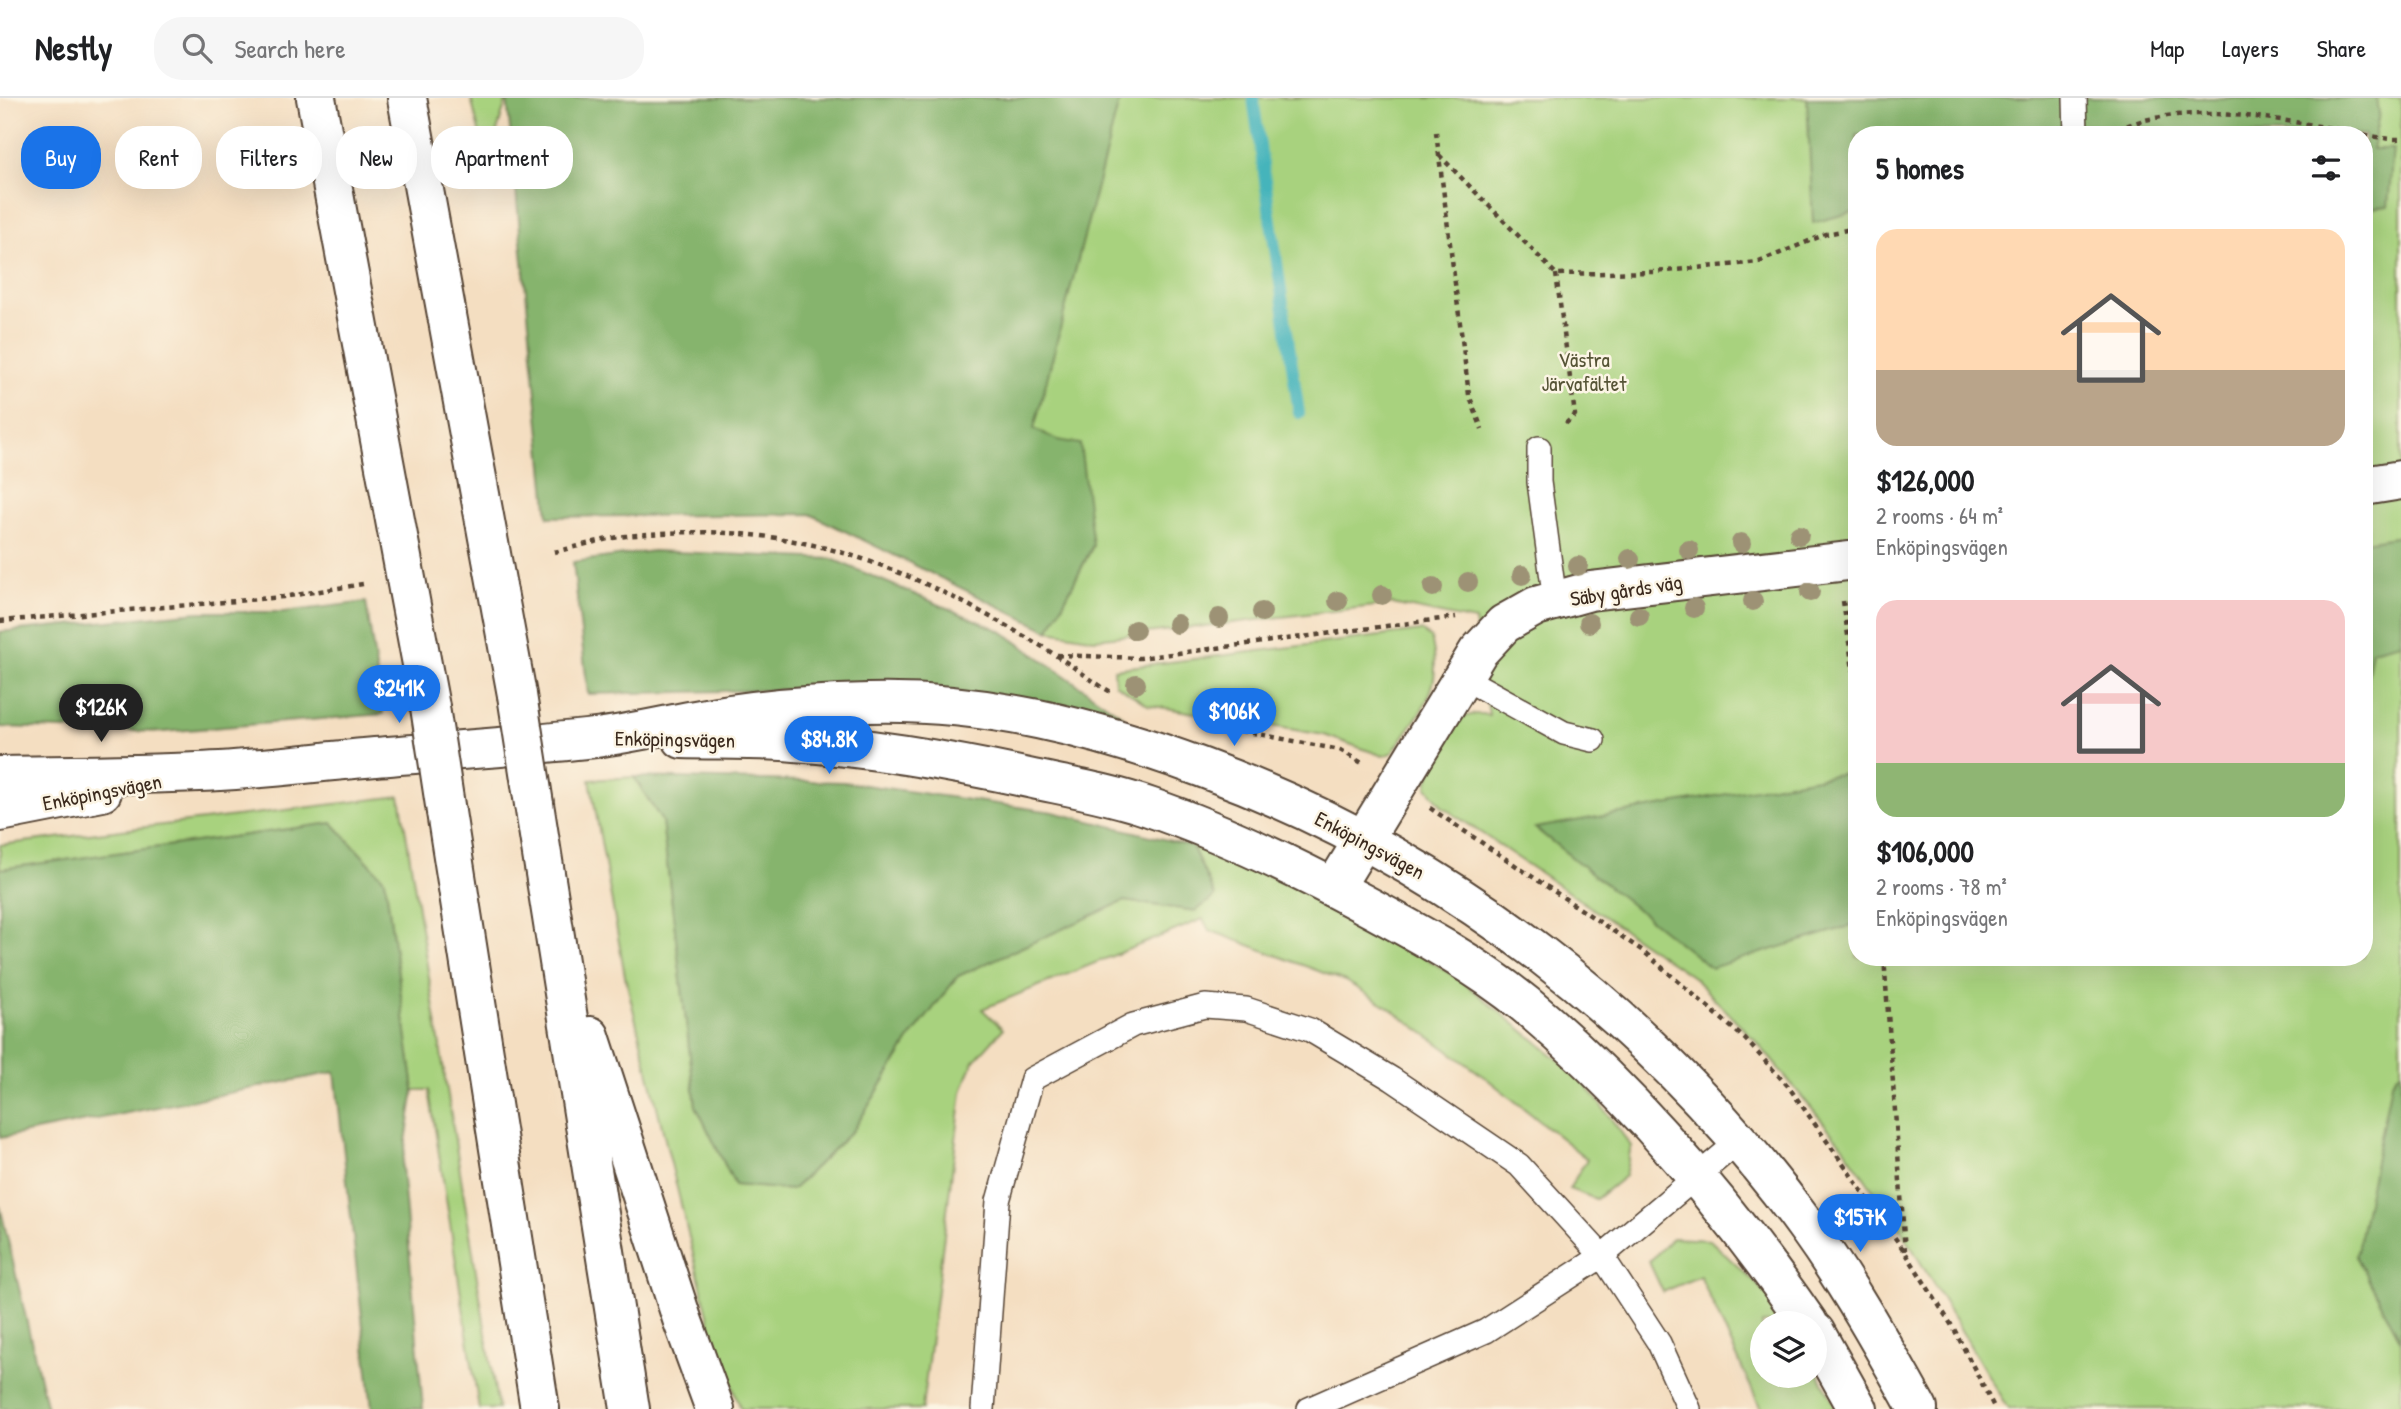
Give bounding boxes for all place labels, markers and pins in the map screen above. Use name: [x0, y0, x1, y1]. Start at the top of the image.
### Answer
pin: $241K: [350, 666, 448, 725]
pin: $126K: [52, 684, 150, 744]
pin: $106K: [1185, 688, 1283, 748]
pin: $84.8K: [772, 716, 886, 776]
pin: $157K: [1811, 1194, 1909, 1254]

